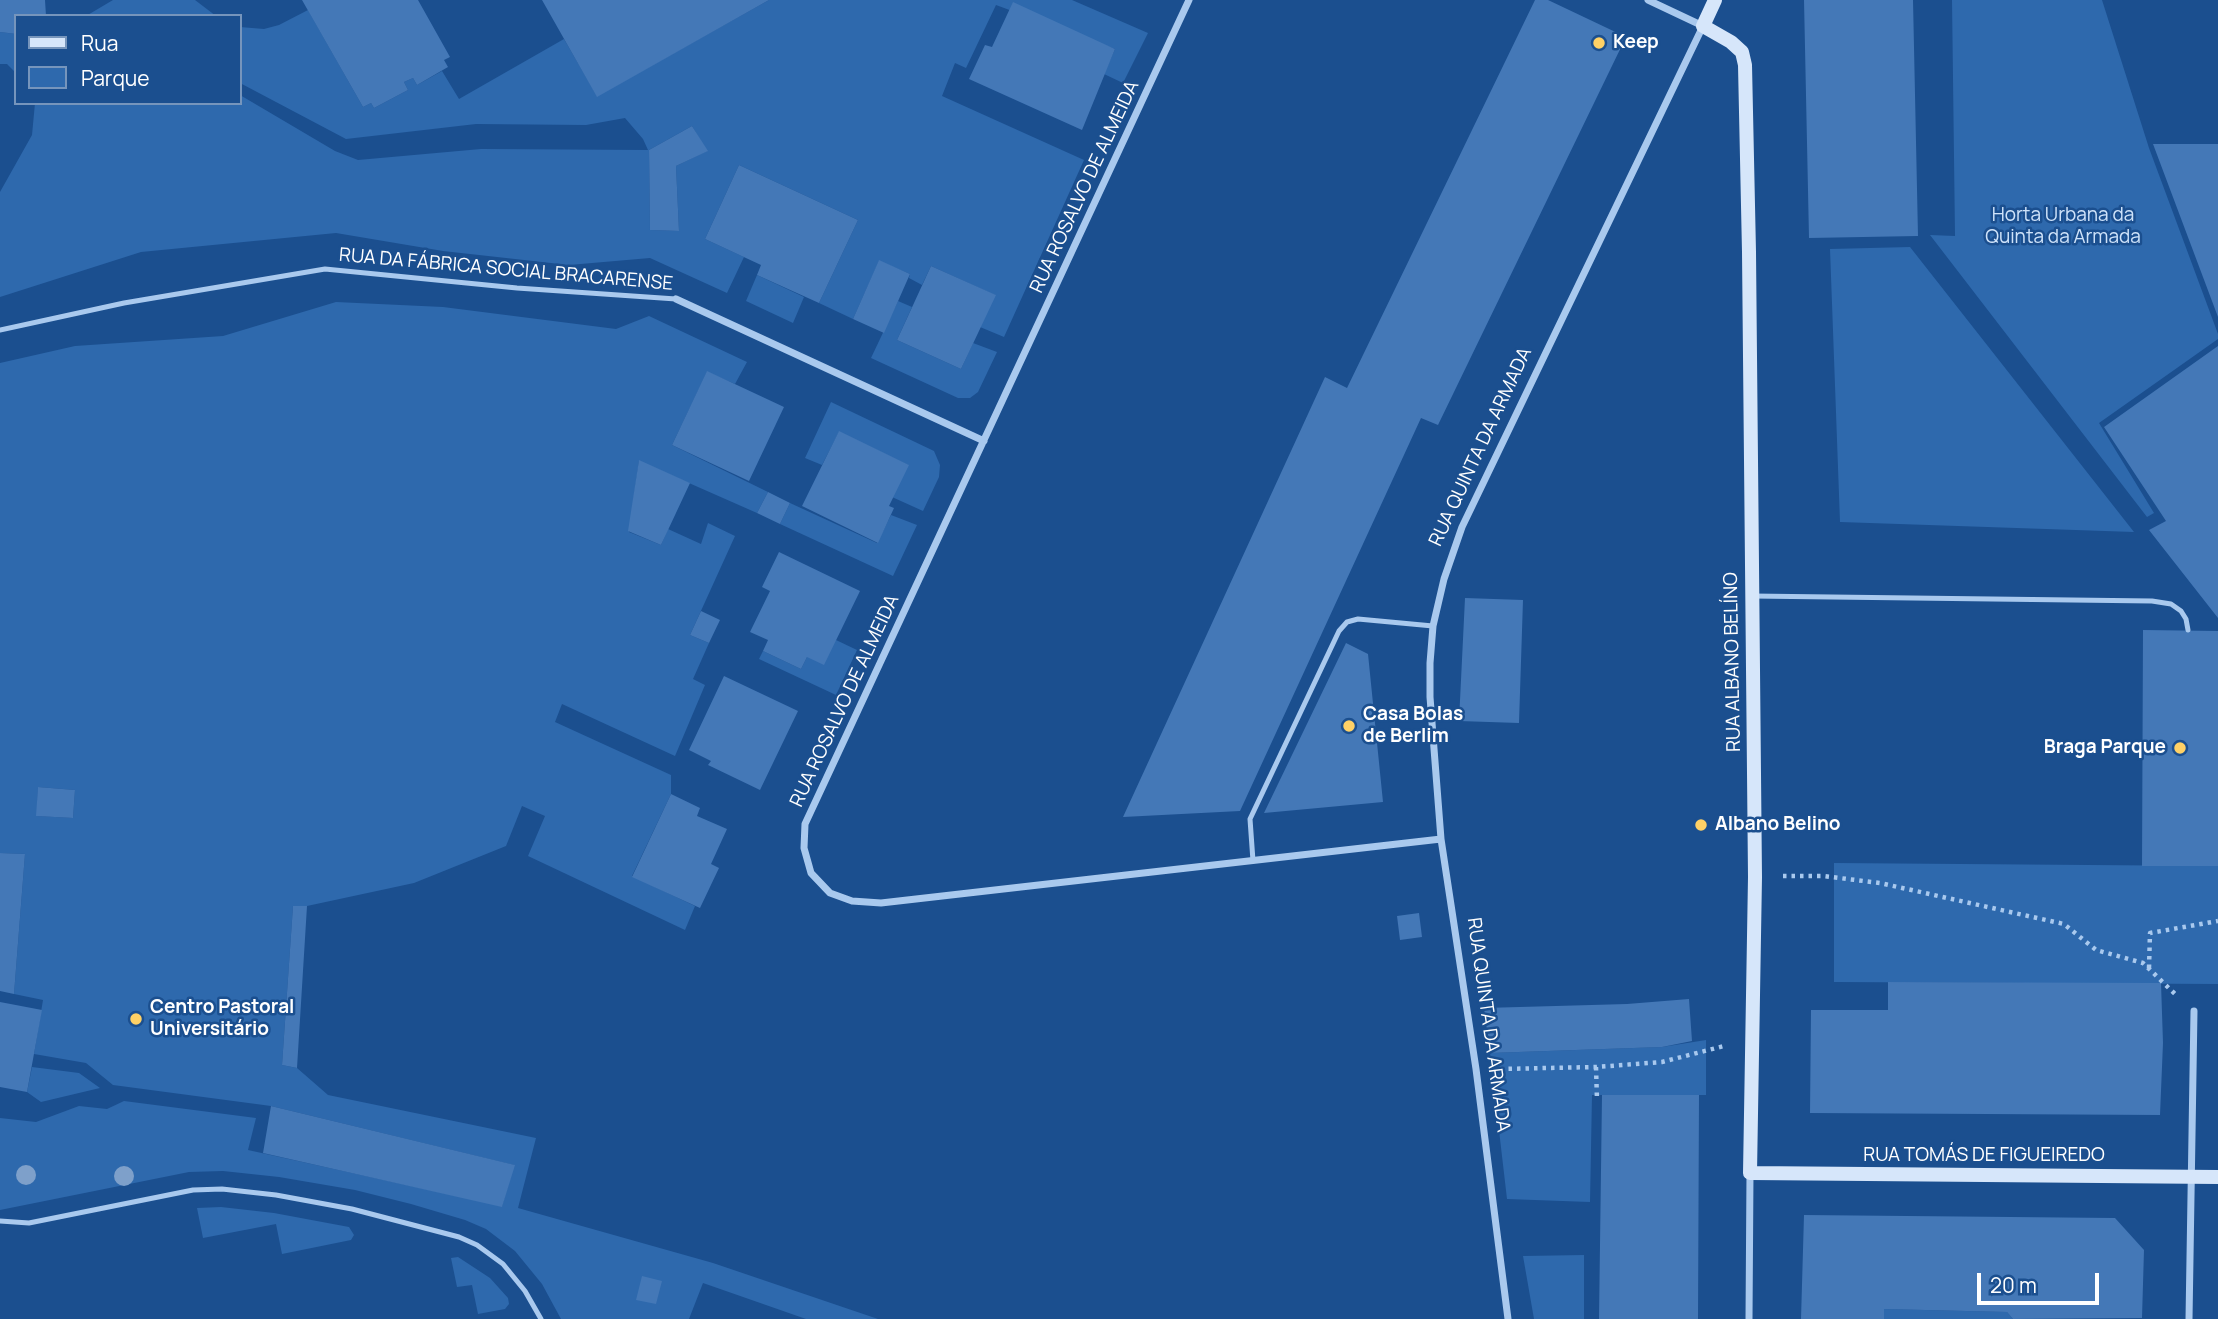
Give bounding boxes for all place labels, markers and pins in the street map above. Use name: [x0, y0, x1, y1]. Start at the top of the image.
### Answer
place label: Keep: [1613, 32, 1659, 54]
marker: Keep: [1591, 35, 1607, 51]
place label: Casa Bolas de Berlim: [1363, 704, 1463, 748]
marker: Casa Bolas de Berlim: [1341, 718, 1357, 734]
place label: Braga Parque: [2044, 737, 2166, 759]
marker: Braga Parque: [2172, 740, 2188, 756]
place label: Albano Belino: [1715, 814, 1841, 836]
marker: Albano Belino: [1693, 817, 1709, 833]
place label: Centro Pastoral Universitário: [150, 997, 294, 1041]
marker: Centro Pastoral Universitário: [128, 1011, 144, 1027]

